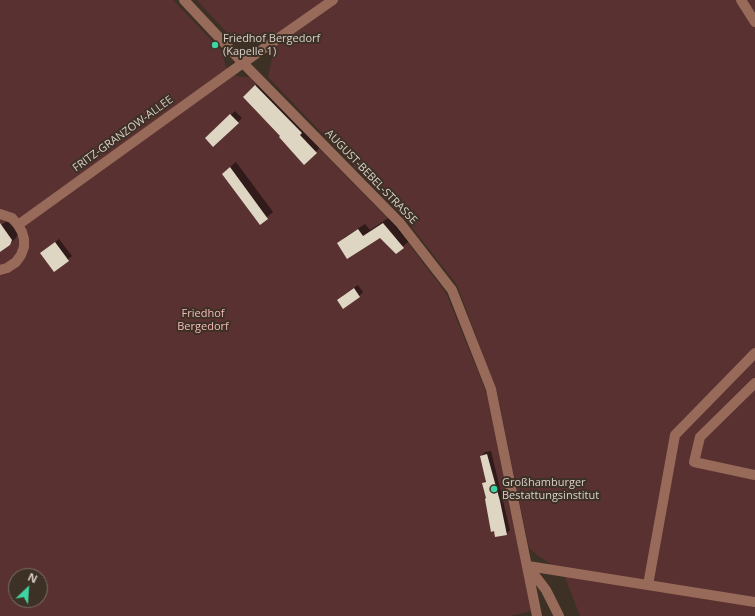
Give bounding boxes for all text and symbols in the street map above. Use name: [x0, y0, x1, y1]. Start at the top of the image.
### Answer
place label: Friedhof Bergedorf (Kapelle 1): [223, 32, 320, 58]
marker: Friedhof Bergedorf (Kapelle 1): [210, 40, 220, 50]
street label: FRITZ-GRANZOW-ALLEE: [70, 93, 176, 175]
street label: AUGUST-BEBEL-STRASSE: [322, 127, 420, 227]
park label: Friedhof Bergedorf: [177, 307, 229, 333]
place label: Großhamburger Bestattungsinstitut: [502, 476, 599, 502]
marker: Großhamburger Bestattungsinstitut: [489, 484, 499, 494]
north arrow: [8, 568, 48, 608]
text: N: [26, 569, 40, 586]

